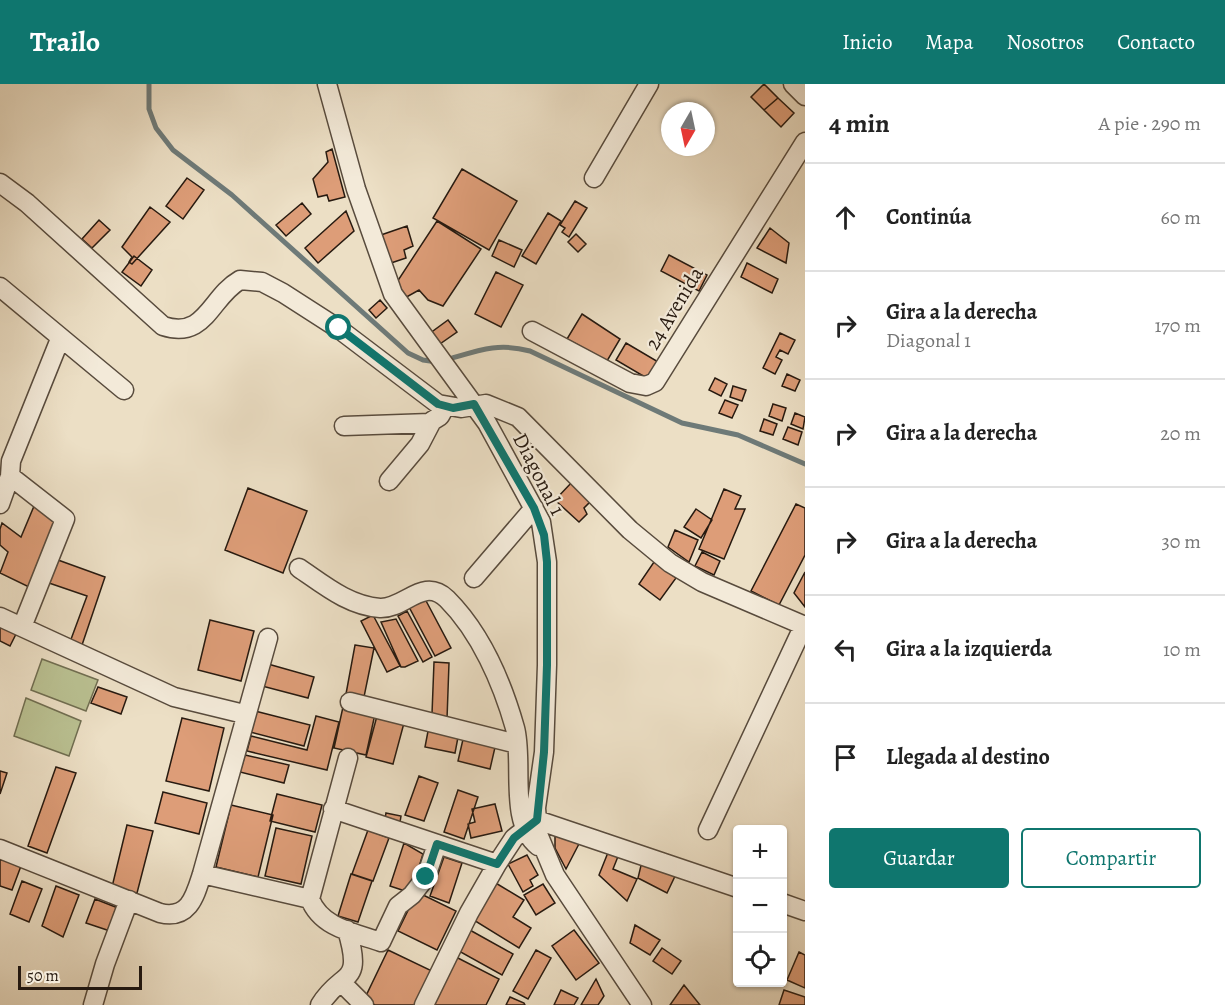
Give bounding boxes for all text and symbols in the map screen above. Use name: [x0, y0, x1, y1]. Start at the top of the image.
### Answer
text: Trailo: [30, 23, 100, 61]
text: Inicio: [842, 28, 892, 56]
text: Mapa: [925, 28, 974, 56]
text: Nosotros: [1007, 28, 1084, 56]
text: Contacto: [1117, 28, 1195, 56]
north arrow: [661, 102, 715, 156]
text: 4 min: [829, 106, 890, 141]
text: A pie · 290 m: [1098, 110, 1201, 137]
icon: ahead: [829, 201, 862, 234]
text: Continúa: [886, 202, 972, 232]
text: 60 m: [1161, 204, 1201, 231]
street label: 24 Avenida: [638, 261, 710, 355]
text: Gira a la derecha: [886, 297, 1037, 327]
icon: right: [829, 309, 862, 342]
text: 170 m: [1155, 312, 1201, 339]
route start: [325, 314, 351, 340]
text: Diagonal 1: [886, 327, 971, 354]
icon: right: [829, 417, 862, 450]
text: Gira a la derecha: [886, 418, 1037, 448]
text: 20 m: [1160, 420, 1201, 447]
street label: Diagonal 1: [506, 428, 572, 520]
icon: right: [829, 525, 862, 558]
text: Gira a la derecha: [886, 526, 1037, 556]
text: 30 m: [1161, 528, 1201, 555]
icon: left: [829, 633, 862, 666]
text: Gira a la izquierda: [886, 634, 1052, 664]
text: 10 m: [1163, 636, 1201, 663]
icon: arrive: [829, 741, 862, 774]
text: Llegada al destino: [886, 742, 1050, 772]
map controls: [733, 825, 787, 987]
button: +: [733, 825, 787, 879]
button: Guardar: [829, 828, 1009, 888]
button: Compartir: [1021, 828, 1201, 888]
route end: [412, 863, 438, 889]
button: −: [733, 879, 787, 933]
button: locate: [733, 933, 787, 987]
scale bar: [18, 963, 142, 990]
text: 50 m: [27, 965, 59, 987]

